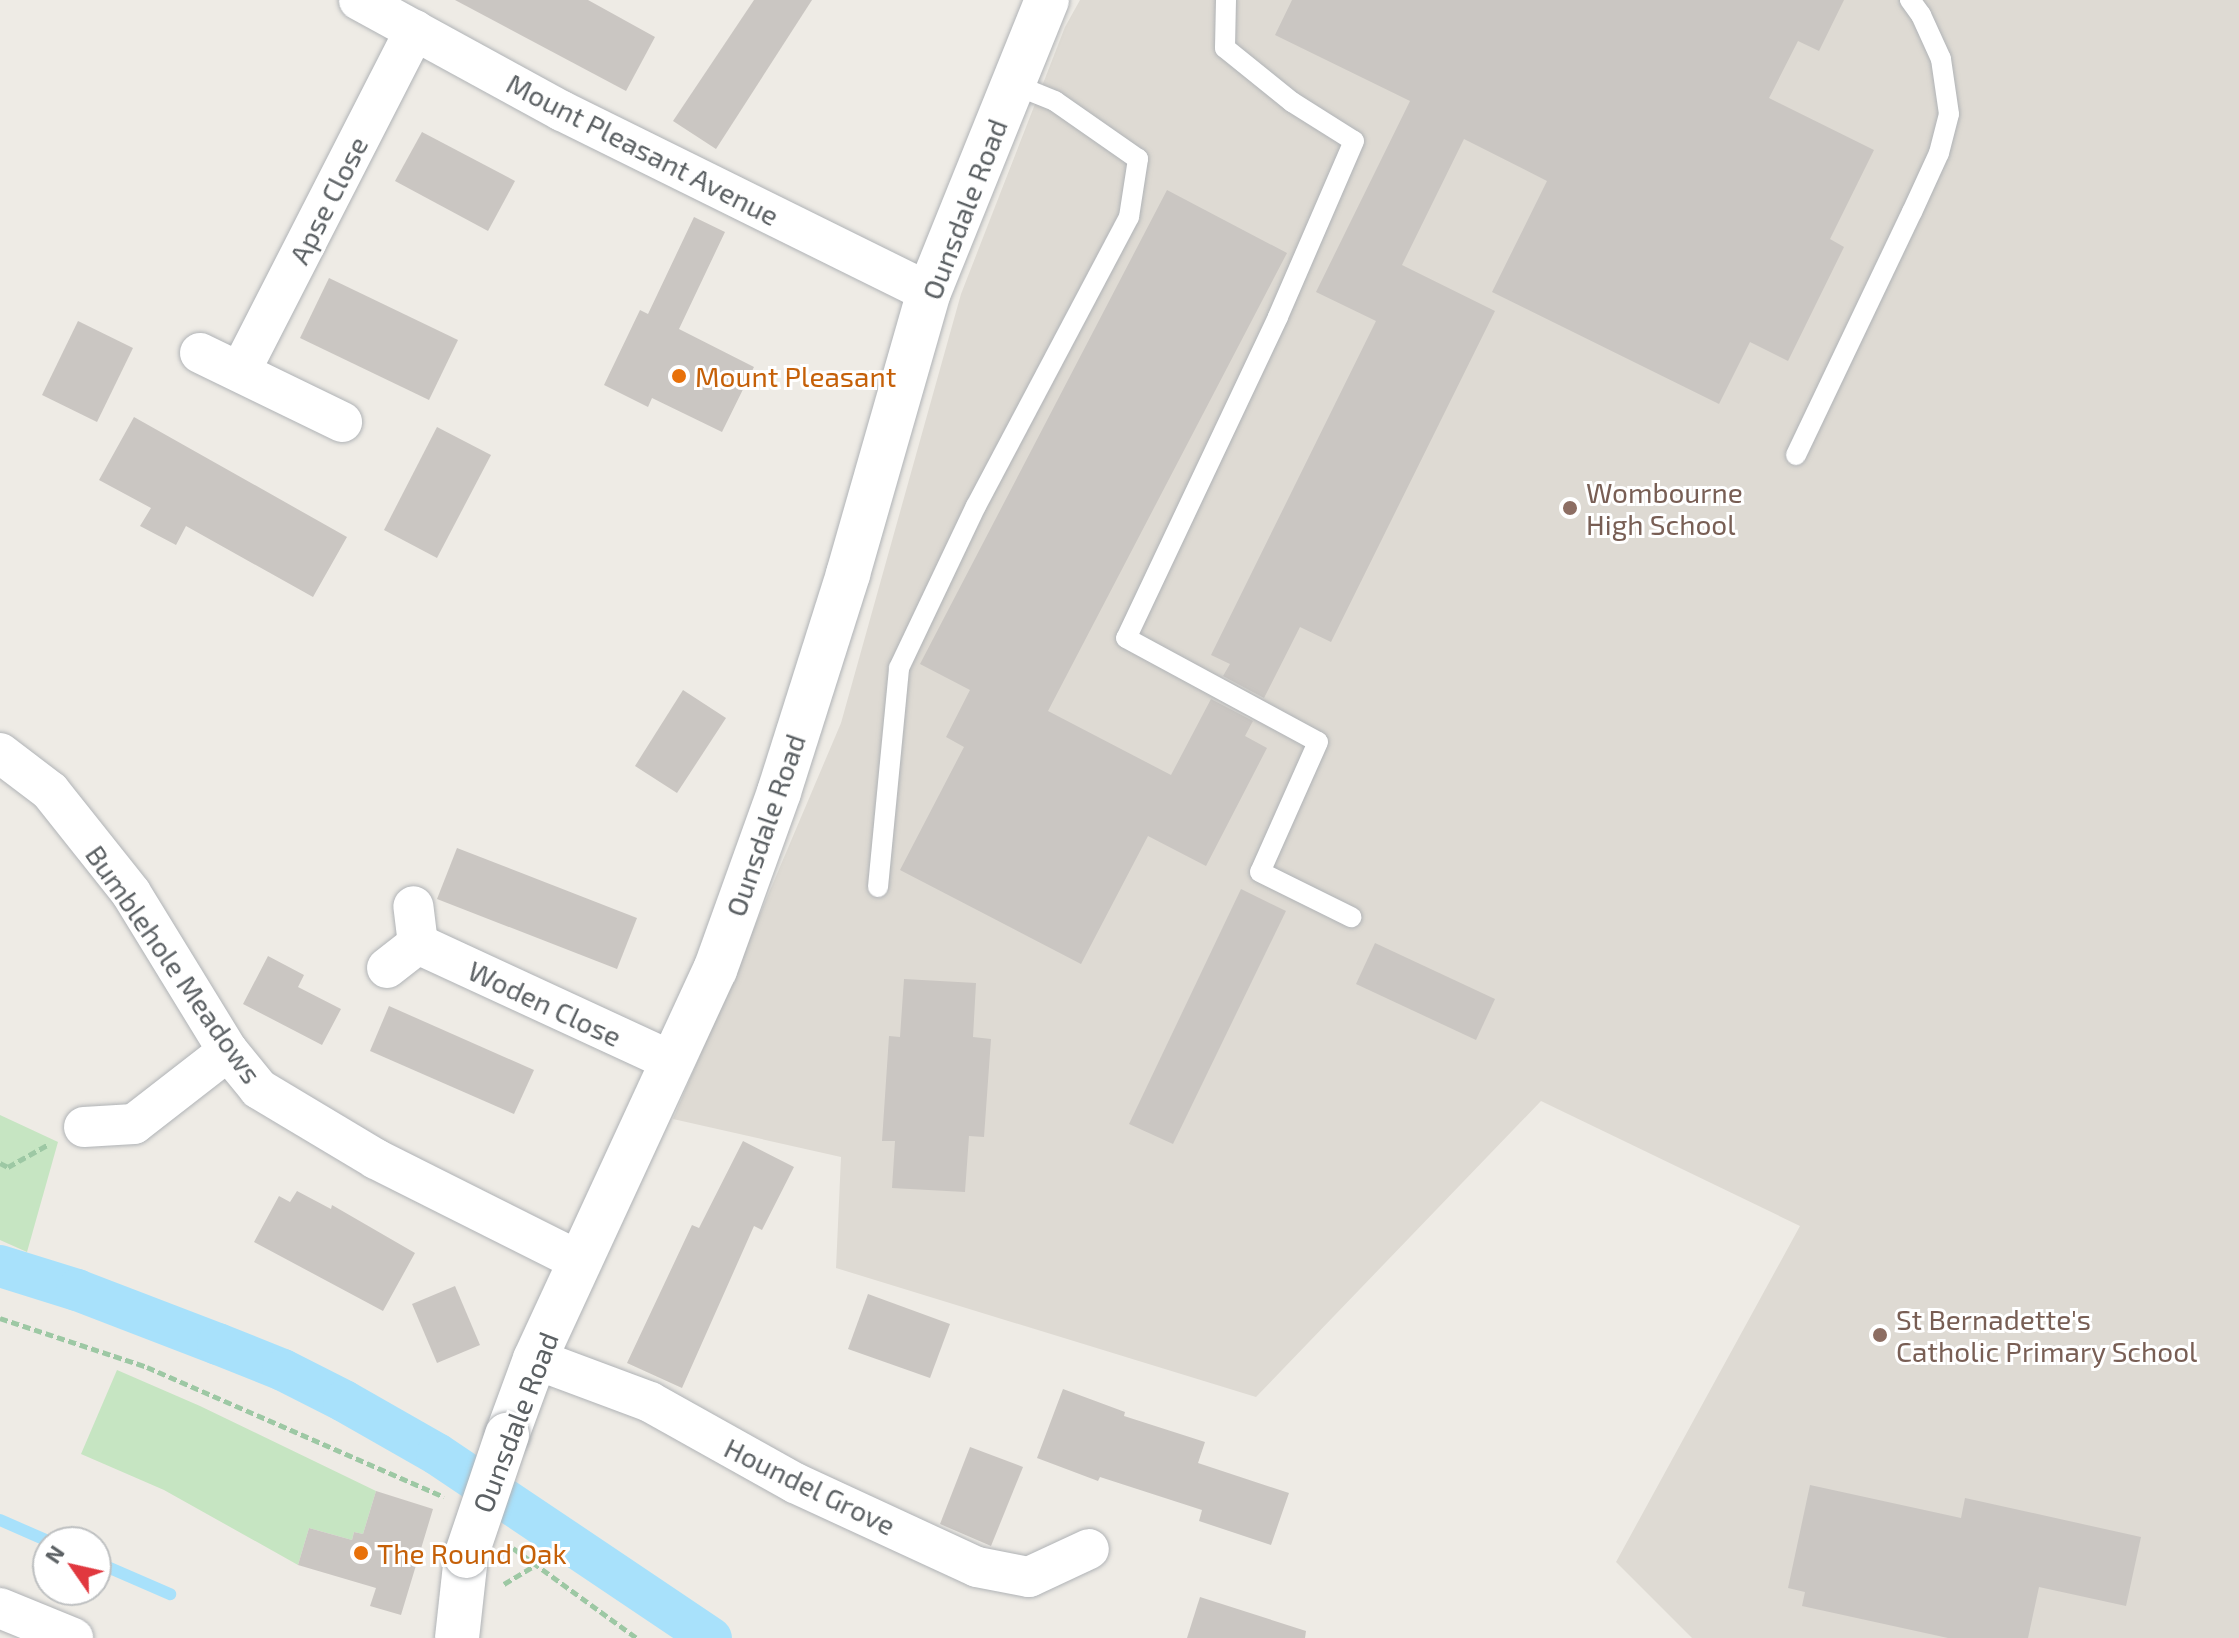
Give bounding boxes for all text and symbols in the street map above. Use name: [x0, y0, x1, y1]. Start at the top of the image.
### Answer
street label: Mount Pleasant Avenue: [501, 66, 785, 232]
street label: Ounsdale Road: [914, 114, 1014, 304]
street label: Apse Close: [282, 131, 374, 269]
place label: Mount Pleasant: [695, 359, 896, 393]
marker: Mount Pleasant: [670, 367, 688, 385]
place label: Wombourne High School: [1586, 475, 1743, 541]
marker: Wombourne High School: [1561, 499, 1579, 517]
street label: Ounsdale Road: [718, 729, 812, 921]
street label: Bumblehole Meadows: [79, 838, 269, 1090]
street label: Woden Close: [463, 953, 627, 1053]
place label: St Bernadette's Catholic Primary School: [1896, 1302, 2198, 1368]
marker: St Bernadette's Catholic Primary School: [1871, 1326, 1889, 1344]
street label: Ounsdale Road: [465, 1327, 565, 1517]
street label: Houndel Grove: [719, 1430, 901, 1542]
north arrow: [32, 1526, 112, 1606]
place label: The Round Oak: [377, 1536, 567, 1570]
text: N: [39, 1540, 69, 1568]
marker: The Round Oak: [352, 1544, 370, 1562]

